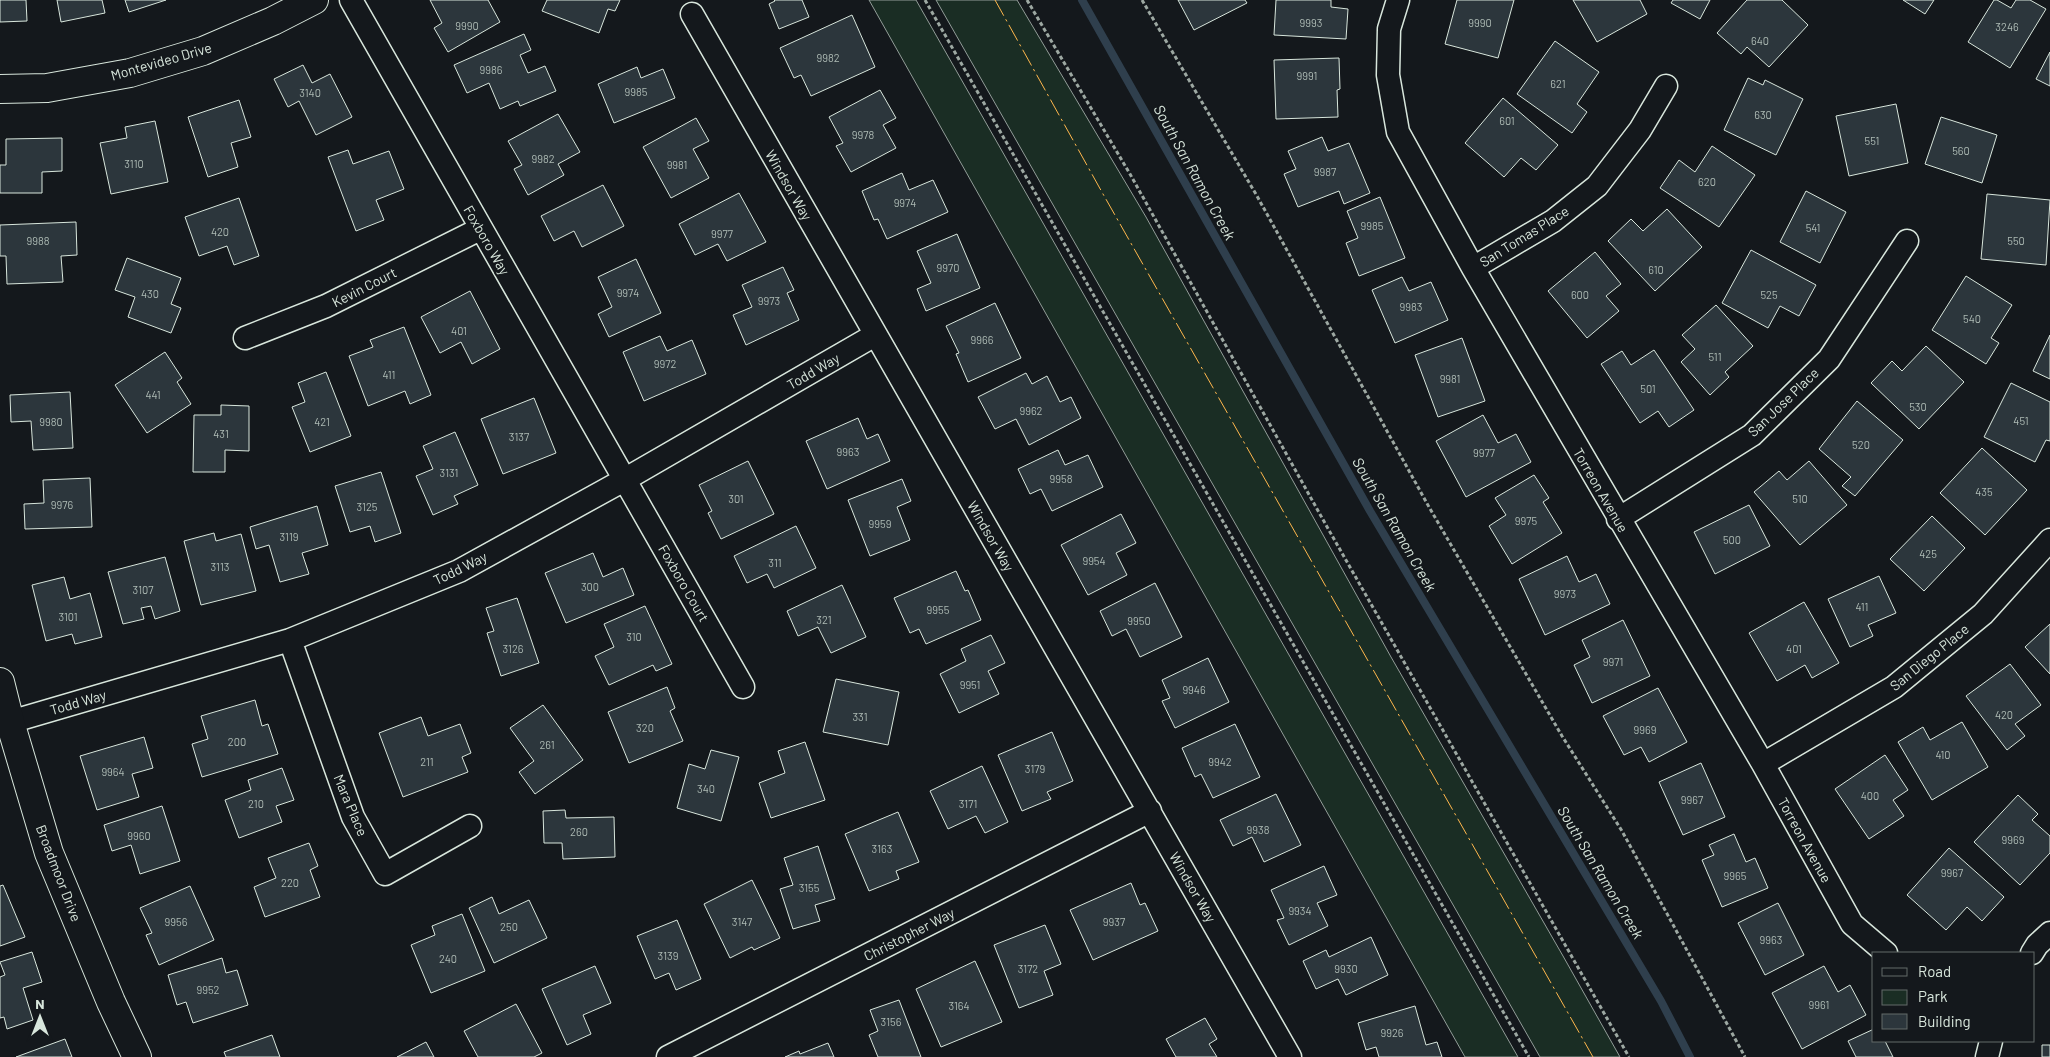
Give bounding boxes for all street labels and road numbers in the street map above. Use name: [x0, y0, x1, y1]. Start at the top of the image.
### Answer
street label: Montevideo Drive: [109, 38, 213, 84]
street label: Windsor Way: [762, 147, 816, 224]
street label: Foxboro Way: [460, 202, 514, 278]
street label: San Tomas Place: [1476, 202, 1572, 270]
street label: Kevin Court: [329, 263, 399, 311]
street label: Todd Way: [784, 349, 843, 393]
street label: San Jose Place: [1744, 364, 1822, 440]
street label: Torreon Avenue: [1570, 445, 1632, 535]
street label: Windsor Way: [964, 498, 1018, 575]
street label: Foxboro Court: [655, 541, 713, 625]
street label: Todd Way: [430, 547, 490, 588]
street label: San Diego Place: [1886, 620, 1972, 694]
street label: Todd Way: [48, 686, 109, 718]
street label: Mara Place: [330, 772, 372, 838]
street label: Torreon Avenue: [1775, 794, 1835, 886]
street label: Broadmoor Drive: [33, 822, 85, 924]
street label: Windsor Way: [1166, 849, 1220, 926]
street label: Christopher Way: [861, 904, 958, 964]

